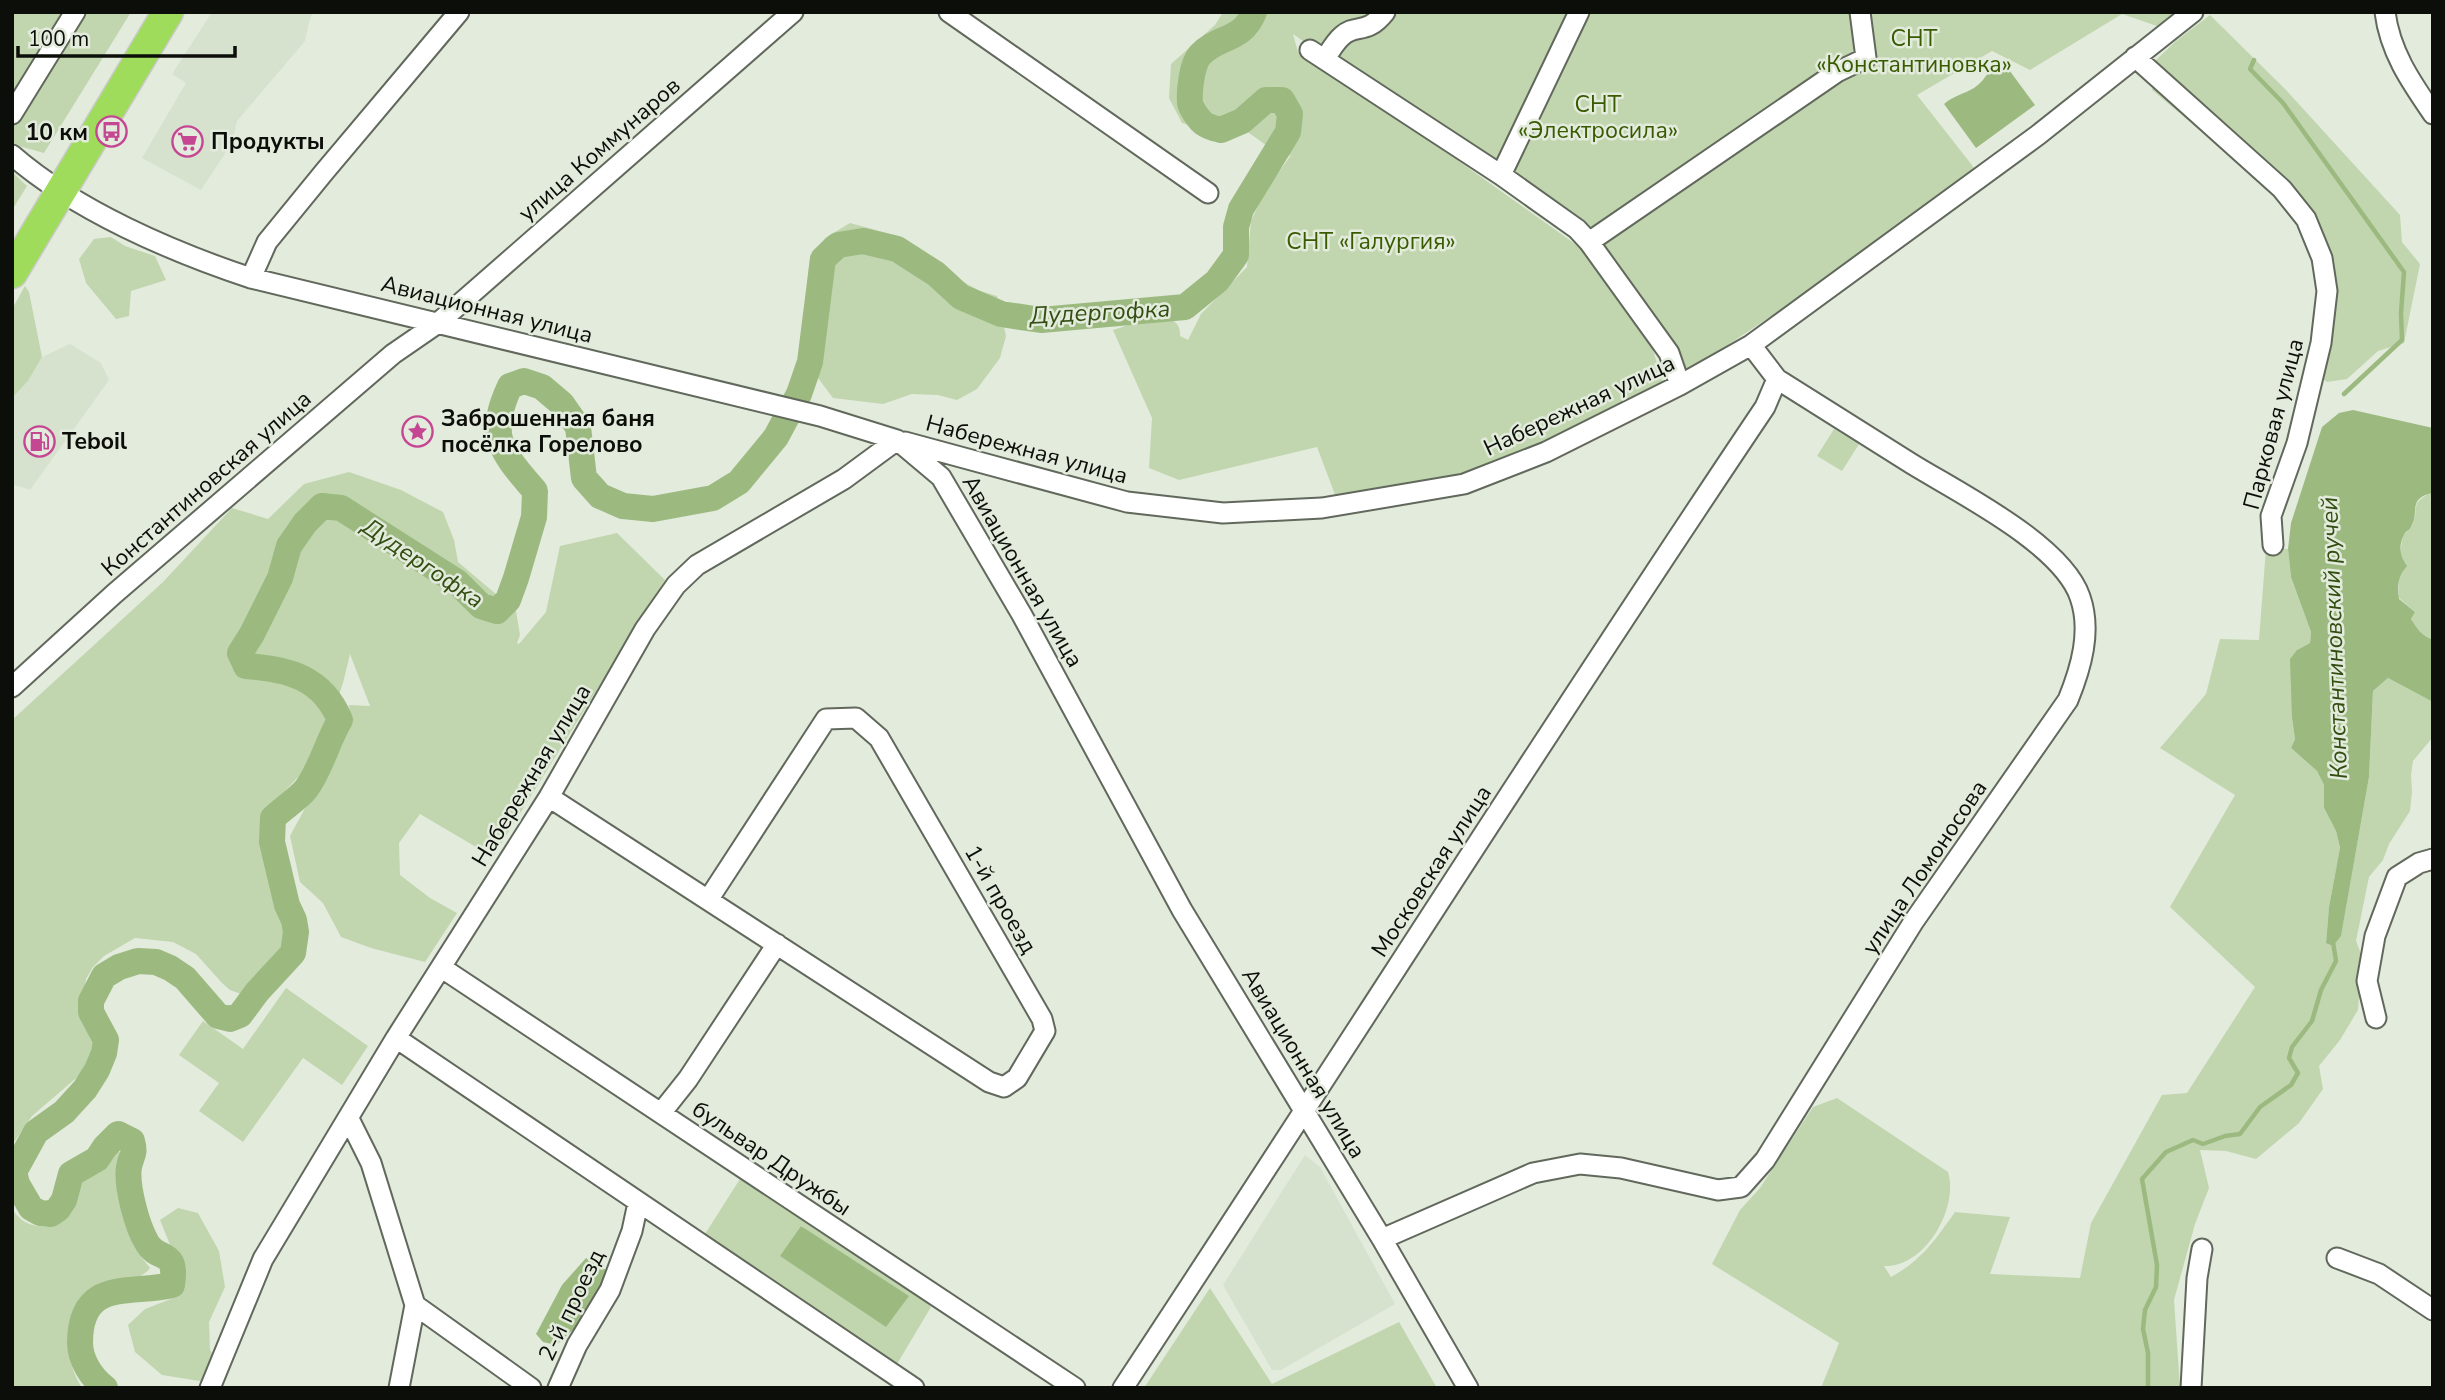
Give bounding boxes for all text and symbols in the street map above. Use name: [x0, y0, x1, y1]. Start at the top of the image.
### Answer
scale bar: [18, 14, 234, 58]
park label: СНТ «Константиновка»: [1816, 23, 2012, 80]
text: 100 m: [28, 25, 89, 53]
street label: улица Коммунаров: [512, 70, 687, 228]
park label: СНТ «Электросила»: [1518, 89, 1678, 146]
bus stop icon: 10 км: [94, 115, 128, 149]
place label: 10 км: [26, 117, 88, 148]
supermarket icon: Продукты: [171, 124, 205, 158]
place label: Продукты: [211, 126, 325, 157]
park label: СНТ «Галургия»: [1286, 226, 1456, 257]
street label: Авиационная улица: [378, 268, 596, 351]
water label: Дудергофка: [1027, 292, 1171, 332]
street label: Парковая улица: [2236, 335, 2311, 513]
street label: Набережная улица: [1478, 347, 1680, 463]
street label: Константиновская улица: [95, 384, 318, 583]
place label: Заброшенная баня посёлка Горелово: [441, 403, 655, 460]
street label: Набережная улица: [922, 408, 1131, 491]
place icon: Заброшенная баня посёлка Горелово: [401, 414, 435, 448]
fuel station icon: Teboil: [22, 424, 56, 458]
place label: Teboil: [62, 426, 128, 457]
street label: Авиационная улица: [955, 469, 1090, 673]
water label: Константиновский ручей: [2313, 496, 2355, 780]
water label: Дудергофка: [354, 509, 490, 616]
street label: Набережная улица: [465, 678, 598, 872]
street label: улица Ломоносова: [1855, 774, 1994, 960]
street label: Московская улица: [1364, 779, 1499, 963]
street label: 1-й проезд: [957, 839, 1044, 959]
street label: Авиационная улица: [1234, 962, 1373, 1164]
street label: бульвар Дружбы: [686, 1094, 857, 1223]
street label: 2-й проезд: [531, 1244, 612, 1366]

